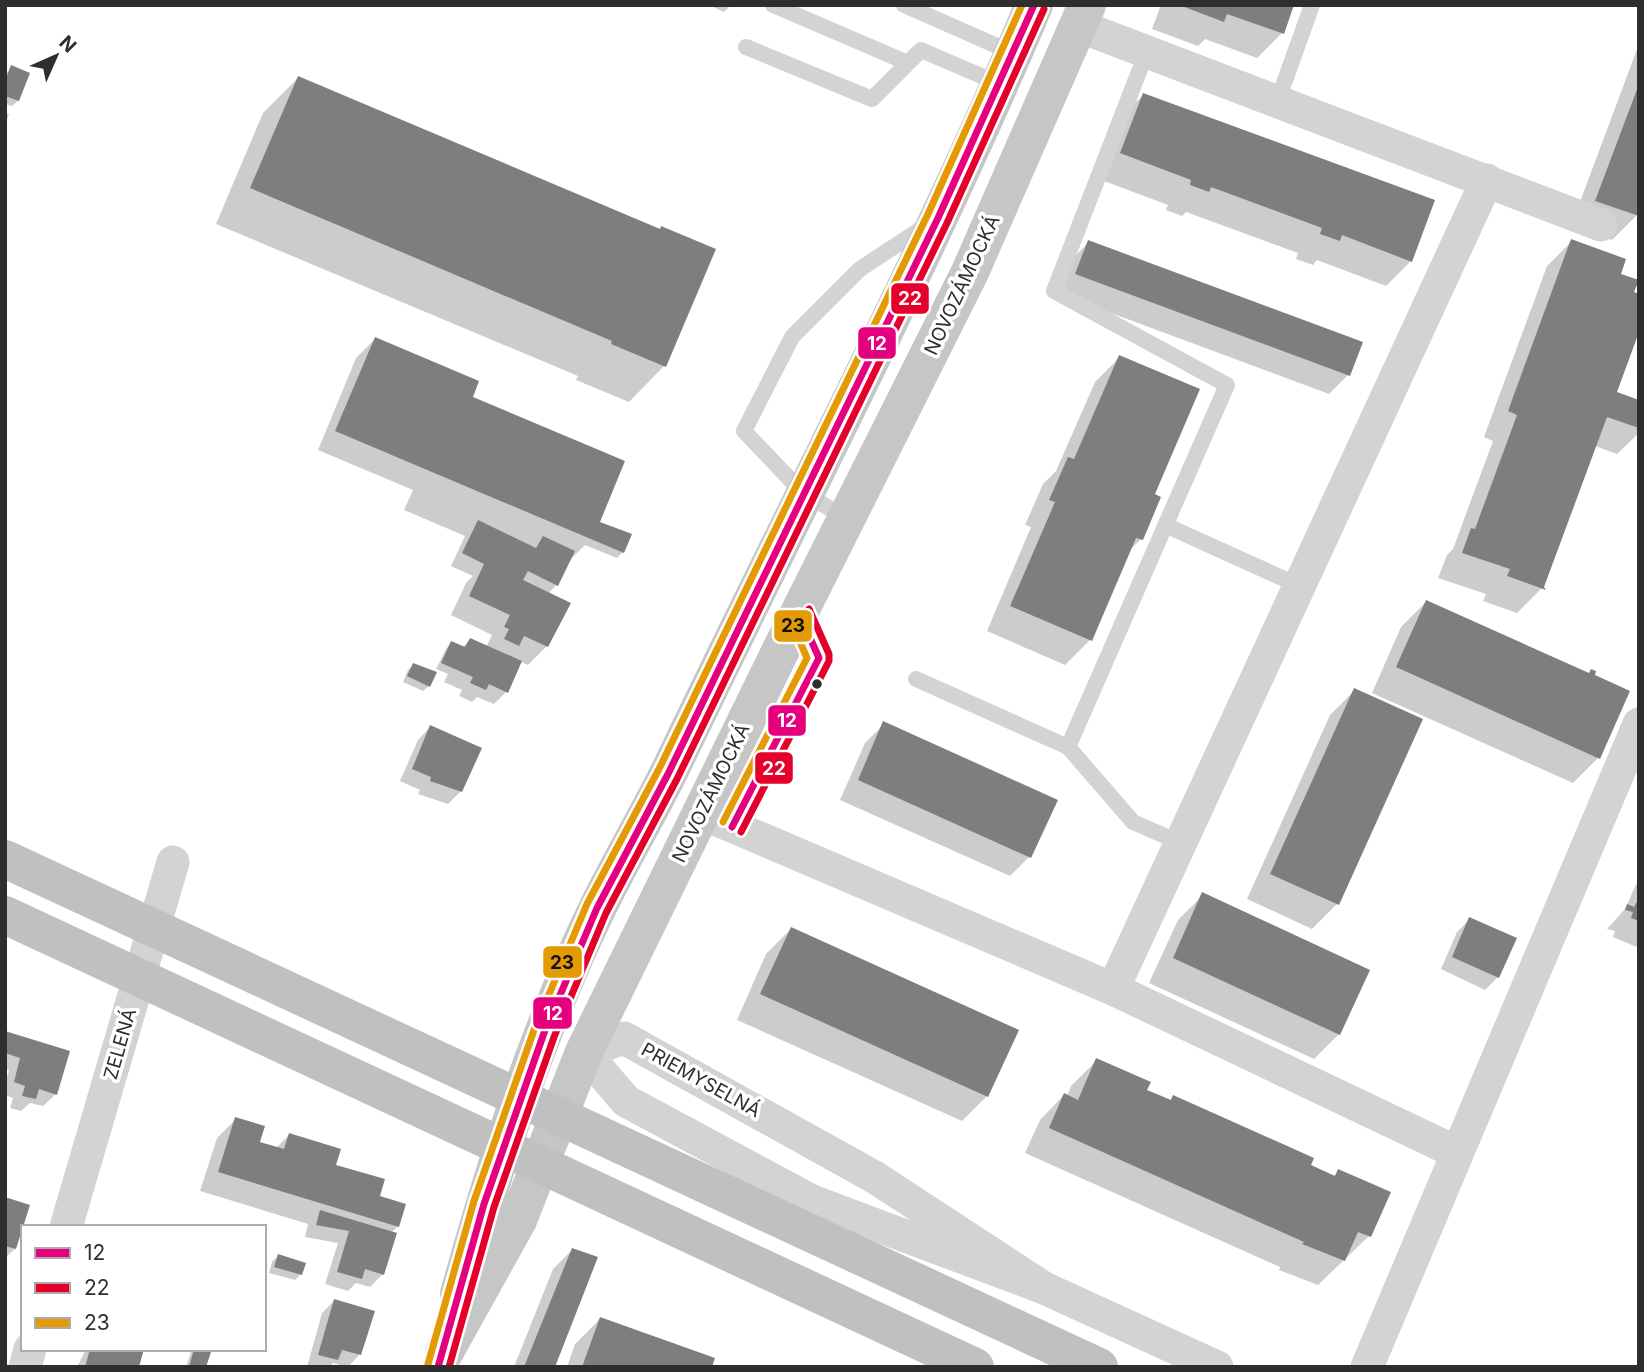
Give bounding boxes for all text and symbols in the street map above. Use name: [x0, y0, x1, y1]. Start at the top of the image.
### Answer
north arrow: [21, 21, 91, 91]
text: N: [54, 31, 81, 58]
street label: NOVOZÁMOCKÁ: [919, 211, 1004, 359]
line badge: 22: [890, 282, 930, 315]
text: 22: [898, 287, 922, 310]
line badge: 12: [857, 326, 897, 360]
text: 12: [867, 332, 887, 355]
line badge: 23: [773, 609, 813, 643]
text: 23: [781, 614, 805, 637]
unlabelled marker: [810, 677, 824, 691]
line badge: 12: [767, 704, 807, 737]
text: 12: [777, 709, 797, 732]
street label: NOVOZÁMOCKÁ: [667, 719, 755, 866]
line badge: 22: [754, 751, 794, 785]
text: 22: [762, 757, 786, 780]
line badge: 23: [542, 945, 583, 979]
text: 23: [550, 951, 574, 974]
line badge: 12: [532, 996, 573, 1030]
text: 12: [543, 1002, 563, 1025]
street label: ZELENÁ: [98, 1005, 141, 1082]
street label: PRIEMYSELNÁ: [637, 1037, 765, 1122]
legend: [21, 1225, 266, 1351]
text: 12: [84, 1240, 105, 1265]
text: 22: [84, 1275, 110, 1300]
text: 23: [84, 1310, 110, 1335]

